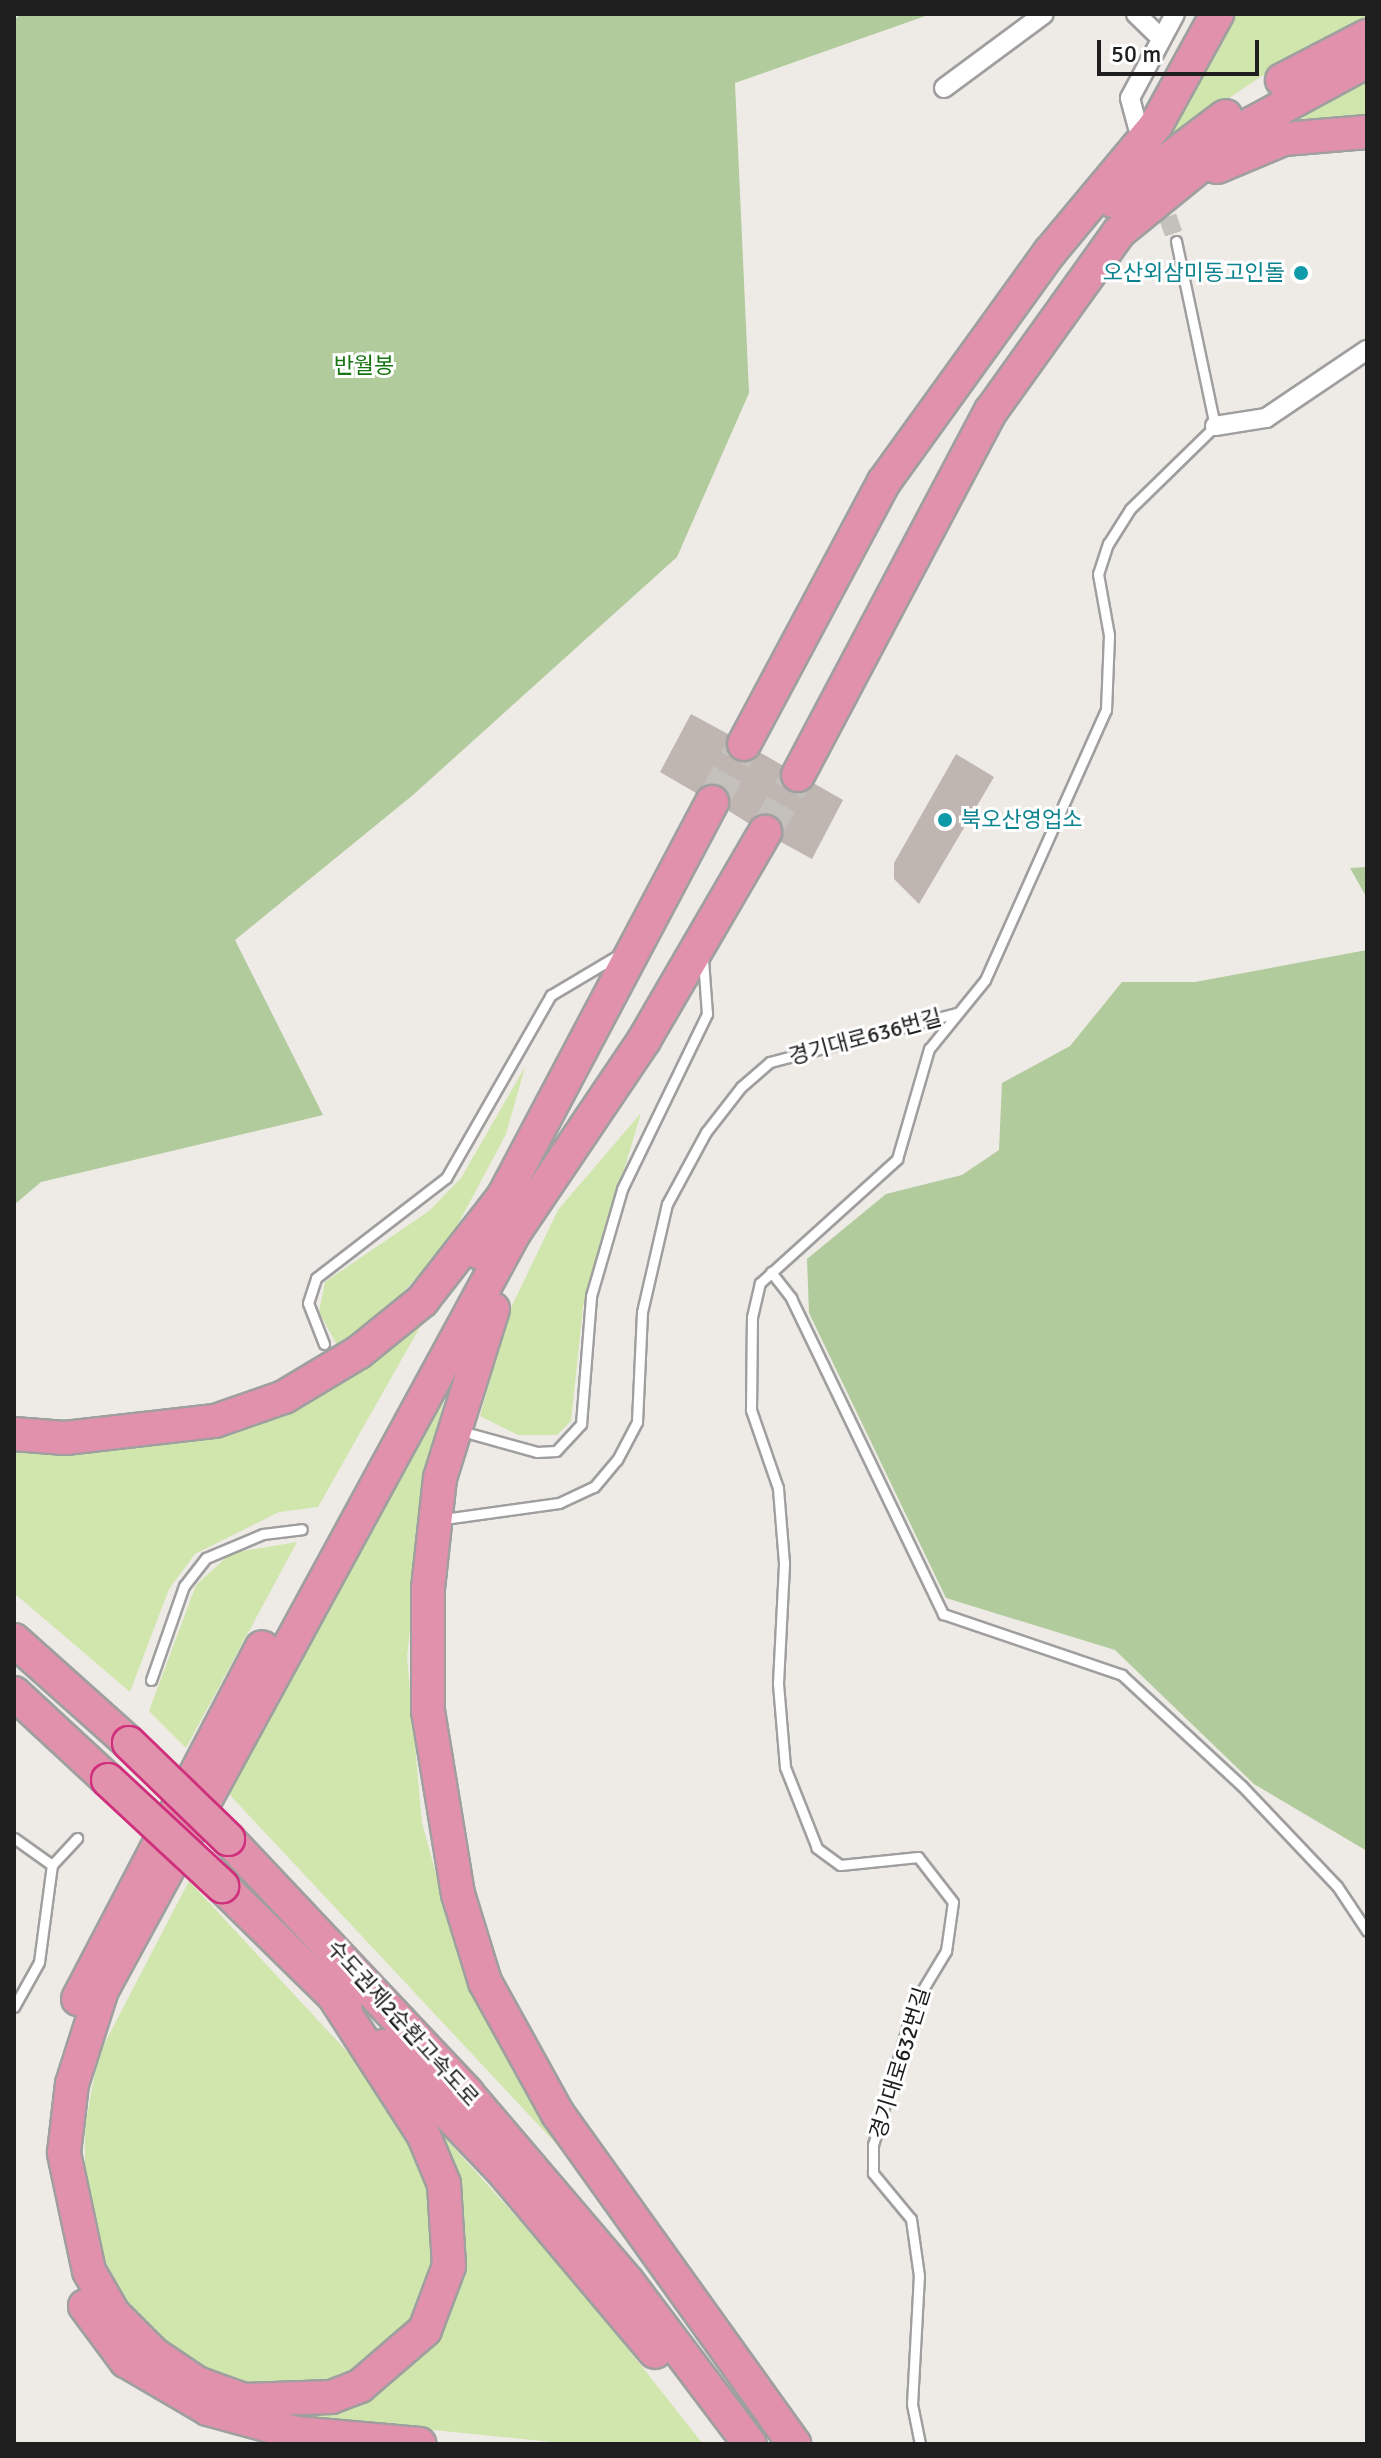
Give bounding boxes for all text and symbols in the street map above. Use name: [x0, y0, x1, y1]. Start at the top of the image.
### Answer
scale bar: [1101, 24, 1263, 74]
text: 50 m: [1111, 39, 1161, 69]
place label: 오산외삼미동고인돌: [1103, 260, 1285, 286]
marker: 오산외삼미동고인돌: [1292, 264, 1310, 282]
park label: 반월봉: [334, 353, 394, 379]
place label: 북오산영업소: [961, 807, 1082, 833]
marker: 북오산영업소: [936, 811, 954, 829]
street label: 경기대로636번길: [786, 1004, 944, 1070]
street label: 수도권제2순환고속도로: [321, 1935, 485, 2111]
street label: 경기대로632번길: [864, 1984, 936, 2142]

